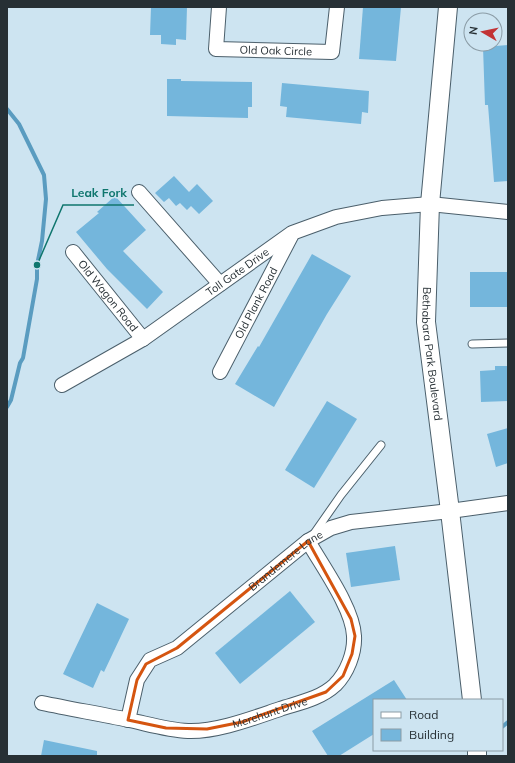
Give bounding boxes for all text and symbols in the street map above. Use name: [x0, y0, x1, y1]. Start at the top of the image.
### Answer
north arrow: [463, 12, 503, 52]
text: N: [466, 25, 481, 36]
street label: Old Oak Circle: [239, 43, 312, 58]
callout: Leak Fork: [63, 181, 134, 205]
text: Leak Fork: [71, 185, 127, 200]
street label: Toll Gate Drive: [203, 245, 272, 299]
street label: Old Wagon Road: [75, 257, 141, 334]
street label: Old Plank Road: [232, 265, 281, 341]
street label: Bethabara Park Boulevard: [419, 287, 445, 422]
street label: Brandemere Lane: [246, 527, 325, 594]
street label: Merehunt Drive: [231, 694, 309, 731]
legend: [373, 699, 503, 751]
text: Road: [409, 707, 438, 722]
text: Building: [409, 727, 454, 742]

